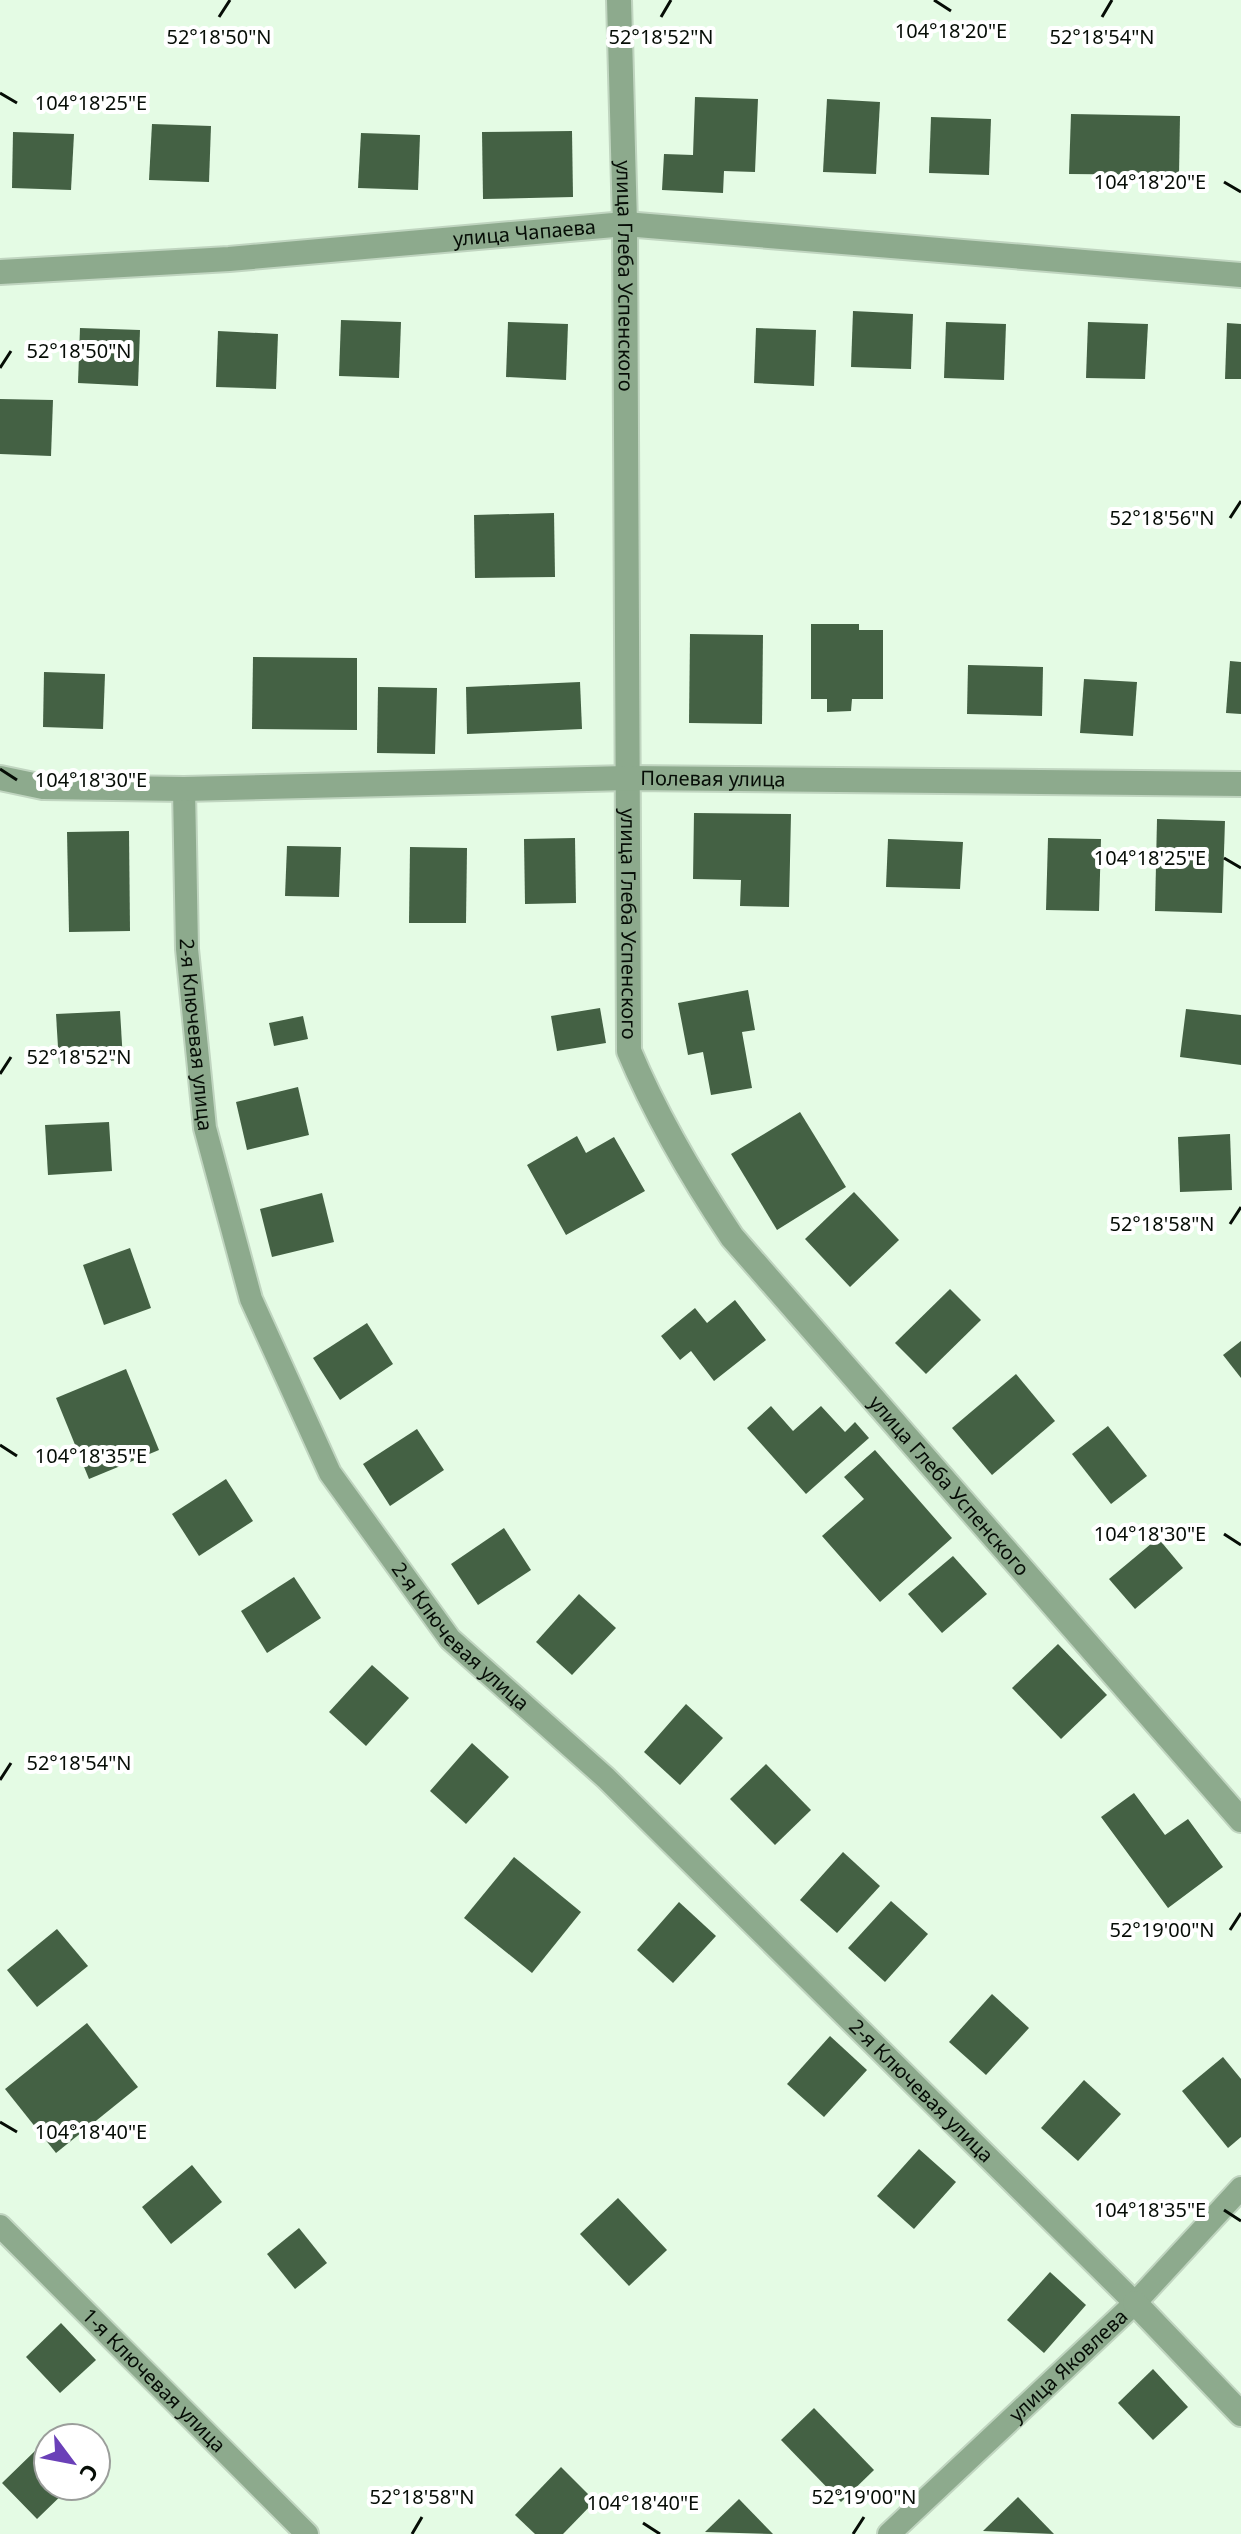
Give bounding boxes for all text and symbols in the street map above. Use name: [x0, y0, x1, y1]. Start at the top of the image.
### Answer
text: 104°18'20"E: [895, 17, 1007, 44]
text: 52°18'50"N: [166, 23, 272, 50]
text: 52°18'52"N: [608, 23, 714, 50]
text: 52°18'54"N: [1049, 23, 1155, 50]
text: 104°18'25"E: [35, 89, 147, 116]
street label: улица Глеба Успенского: [610, 160, 640, 392]
text: 104°18'20"E: [1094, 168, 1206, 195]
street label: улица Чапаева: [452, 213, 597, 252]
text: 52°18'50"N: [26, 337, 132, 364]
text: 52°18'56"N: [1109, 504, 1215, 531]
street label: Полевая улица: [640, 764, 786, 793]
text: 104°18'30"E: [35, 766, 147, 793]
street label: улица Глеба Успенского: [615, 808, 643, 1040]
text: 104°18'25"E: [1094, 844, 1206, 871]
street label: 2-я Ключевая улица: [174, 938, 219, 1132]
text: 52°18'52"N: [26, 1043, 132, 1070]
text: 52°18'58"N: [1109, 1210, 1215, 1237]
street label: улица Глеба Успенского: [863, 1389, 1036, 1581]
text: 104°18'35"E: [35, 1442, 147, 1469]
text: 104°18'30"E: [1094, 1520, 1206, 1547]
street label: 2-я Ключевая улица: [386, 1557, 535, 1716]
text: 52°18'54"N: [26, 1749, 132, 1776]
text: 52°19'00"N: [1109, 1916, 1215, 1943]
street label: 2-я Ключевая улица: [843, 2013, 1000, 2168]
text: 104°18'40"E: [35, 2118, 147, 2145]
text: 104°18'35"E: [1094, 2196, 1206, 2223]
street label: 1-я Ключевая улица: [76, 2302, 232, 2458]
street label: улица Яковлева: [1003, 2303, 1133, 2428]
north arrow: [32, 2422, 112, 2502]
text: С: [73, 2459, 106, 2487]
text: 52°18'58"N: [369, 2483, 475, 2510]
text: 52°19'00"N: [811, 2483, 917, 2510]
text: 104°18'40"E: [587, 2489, 699, 2516]

